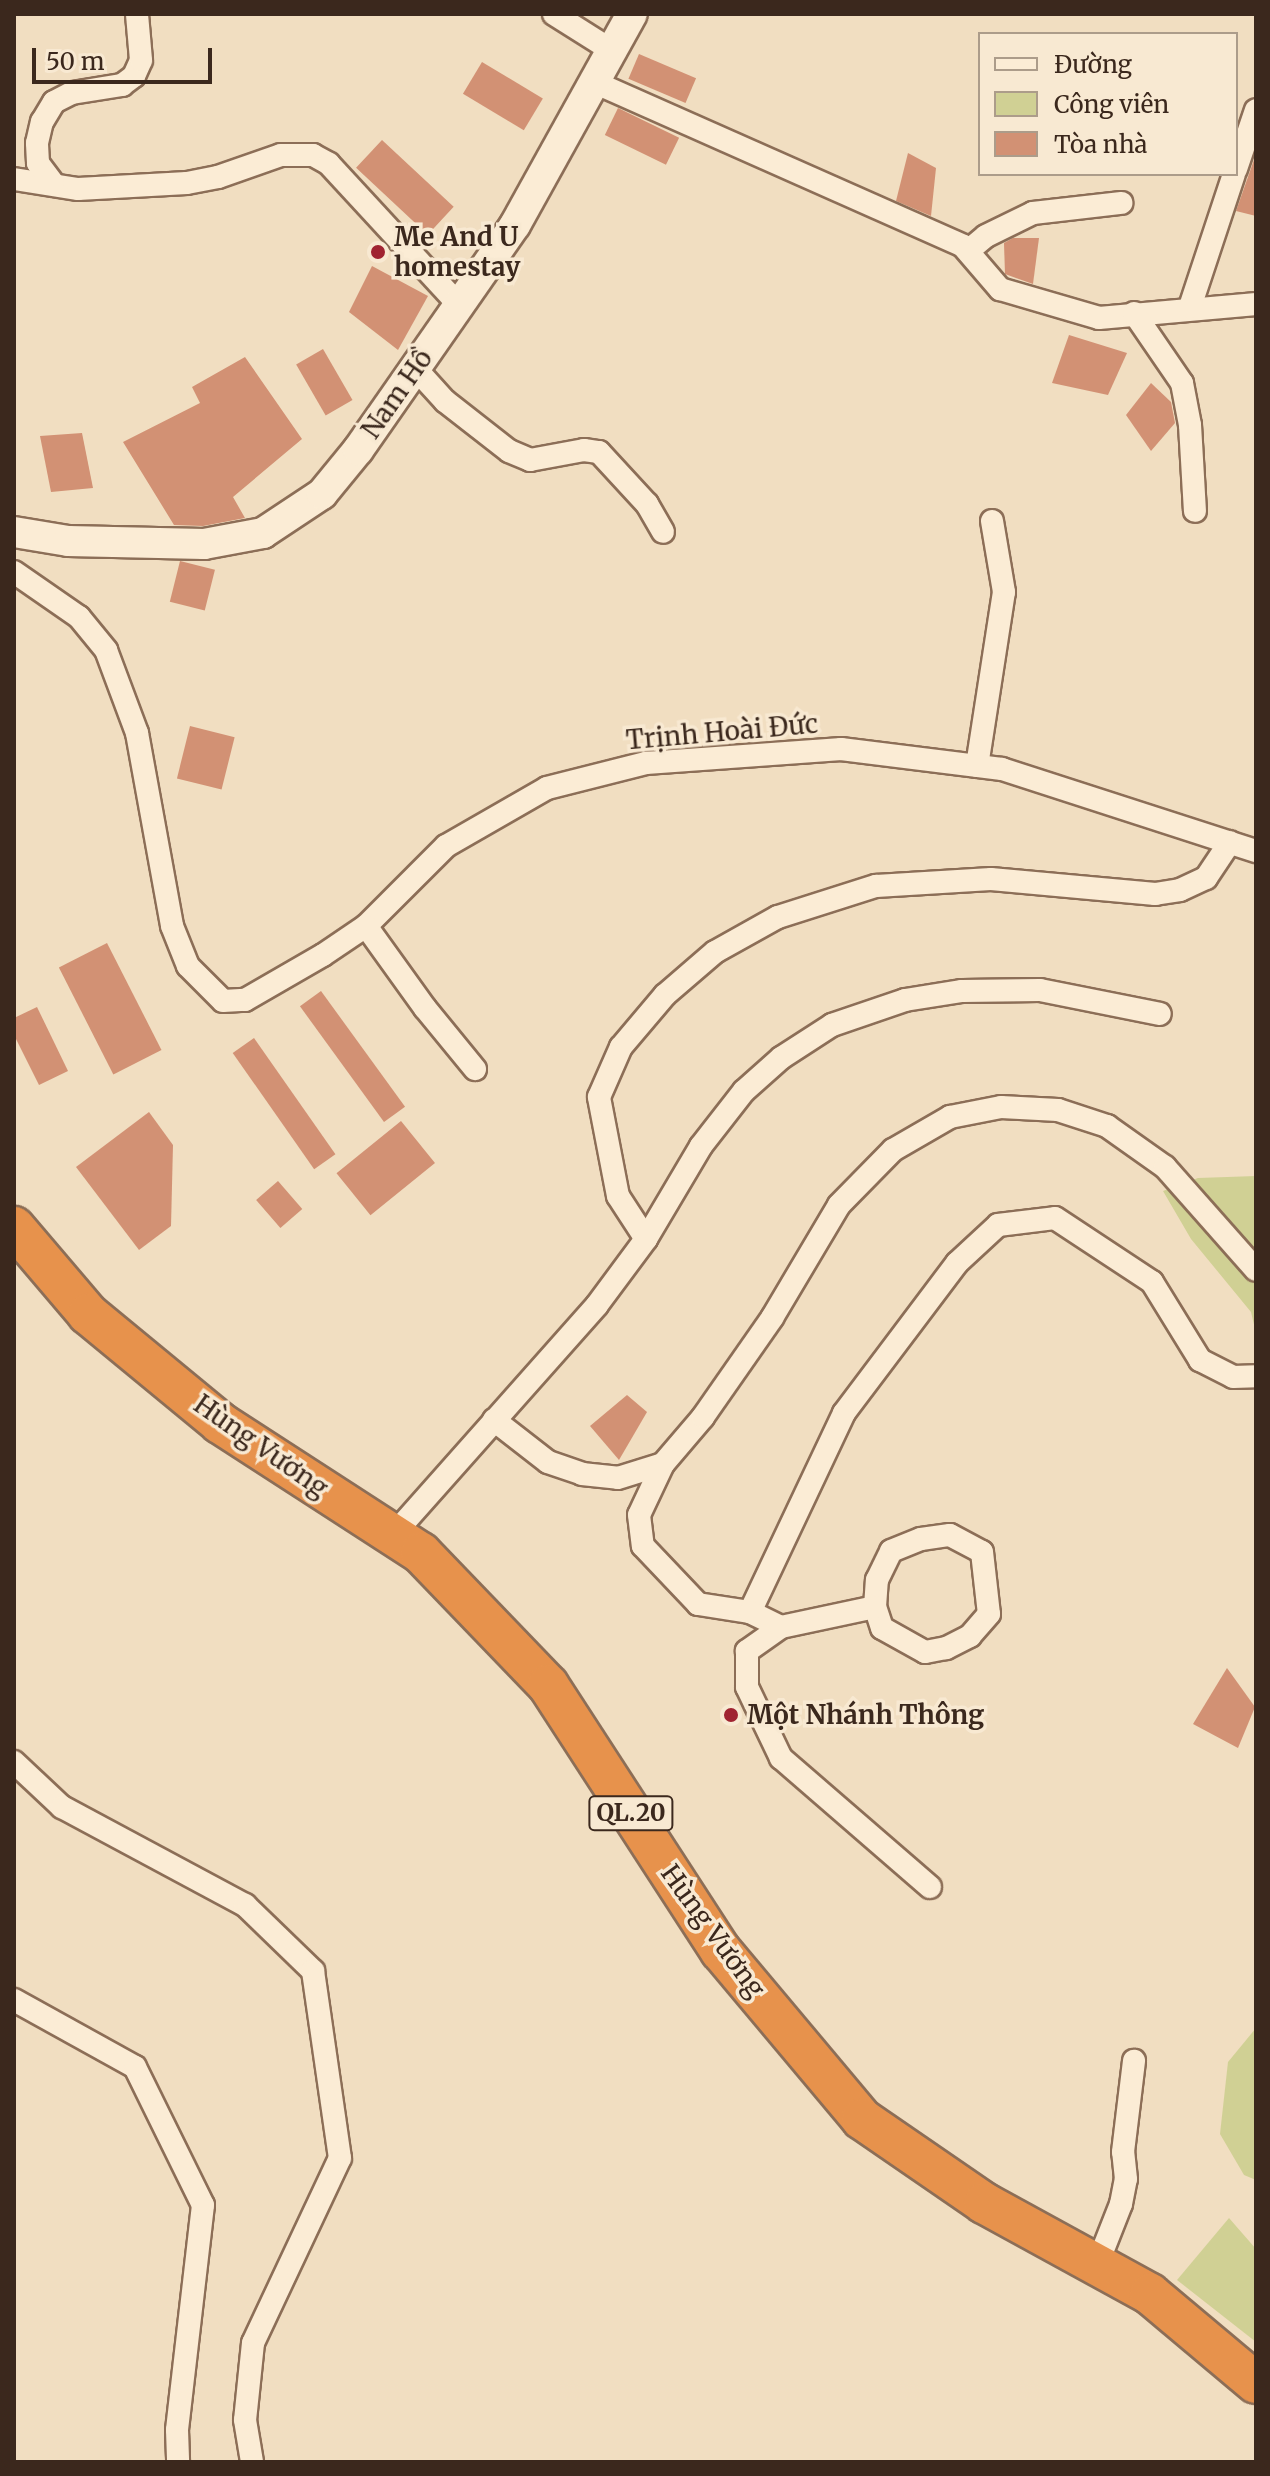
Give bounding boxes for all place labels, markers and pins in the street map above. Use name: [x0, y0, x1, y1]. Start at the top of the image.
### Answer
place label: Me And U homestay: [394, 221, 521, 282]
marker: Me And U homestay: [369, 243, 387, 261]
place label: Một Nhánh Thông: [747, 1699, 984, 1731]
marker: Một Nhánh Thông: [722, 1706, 740, 1724]

